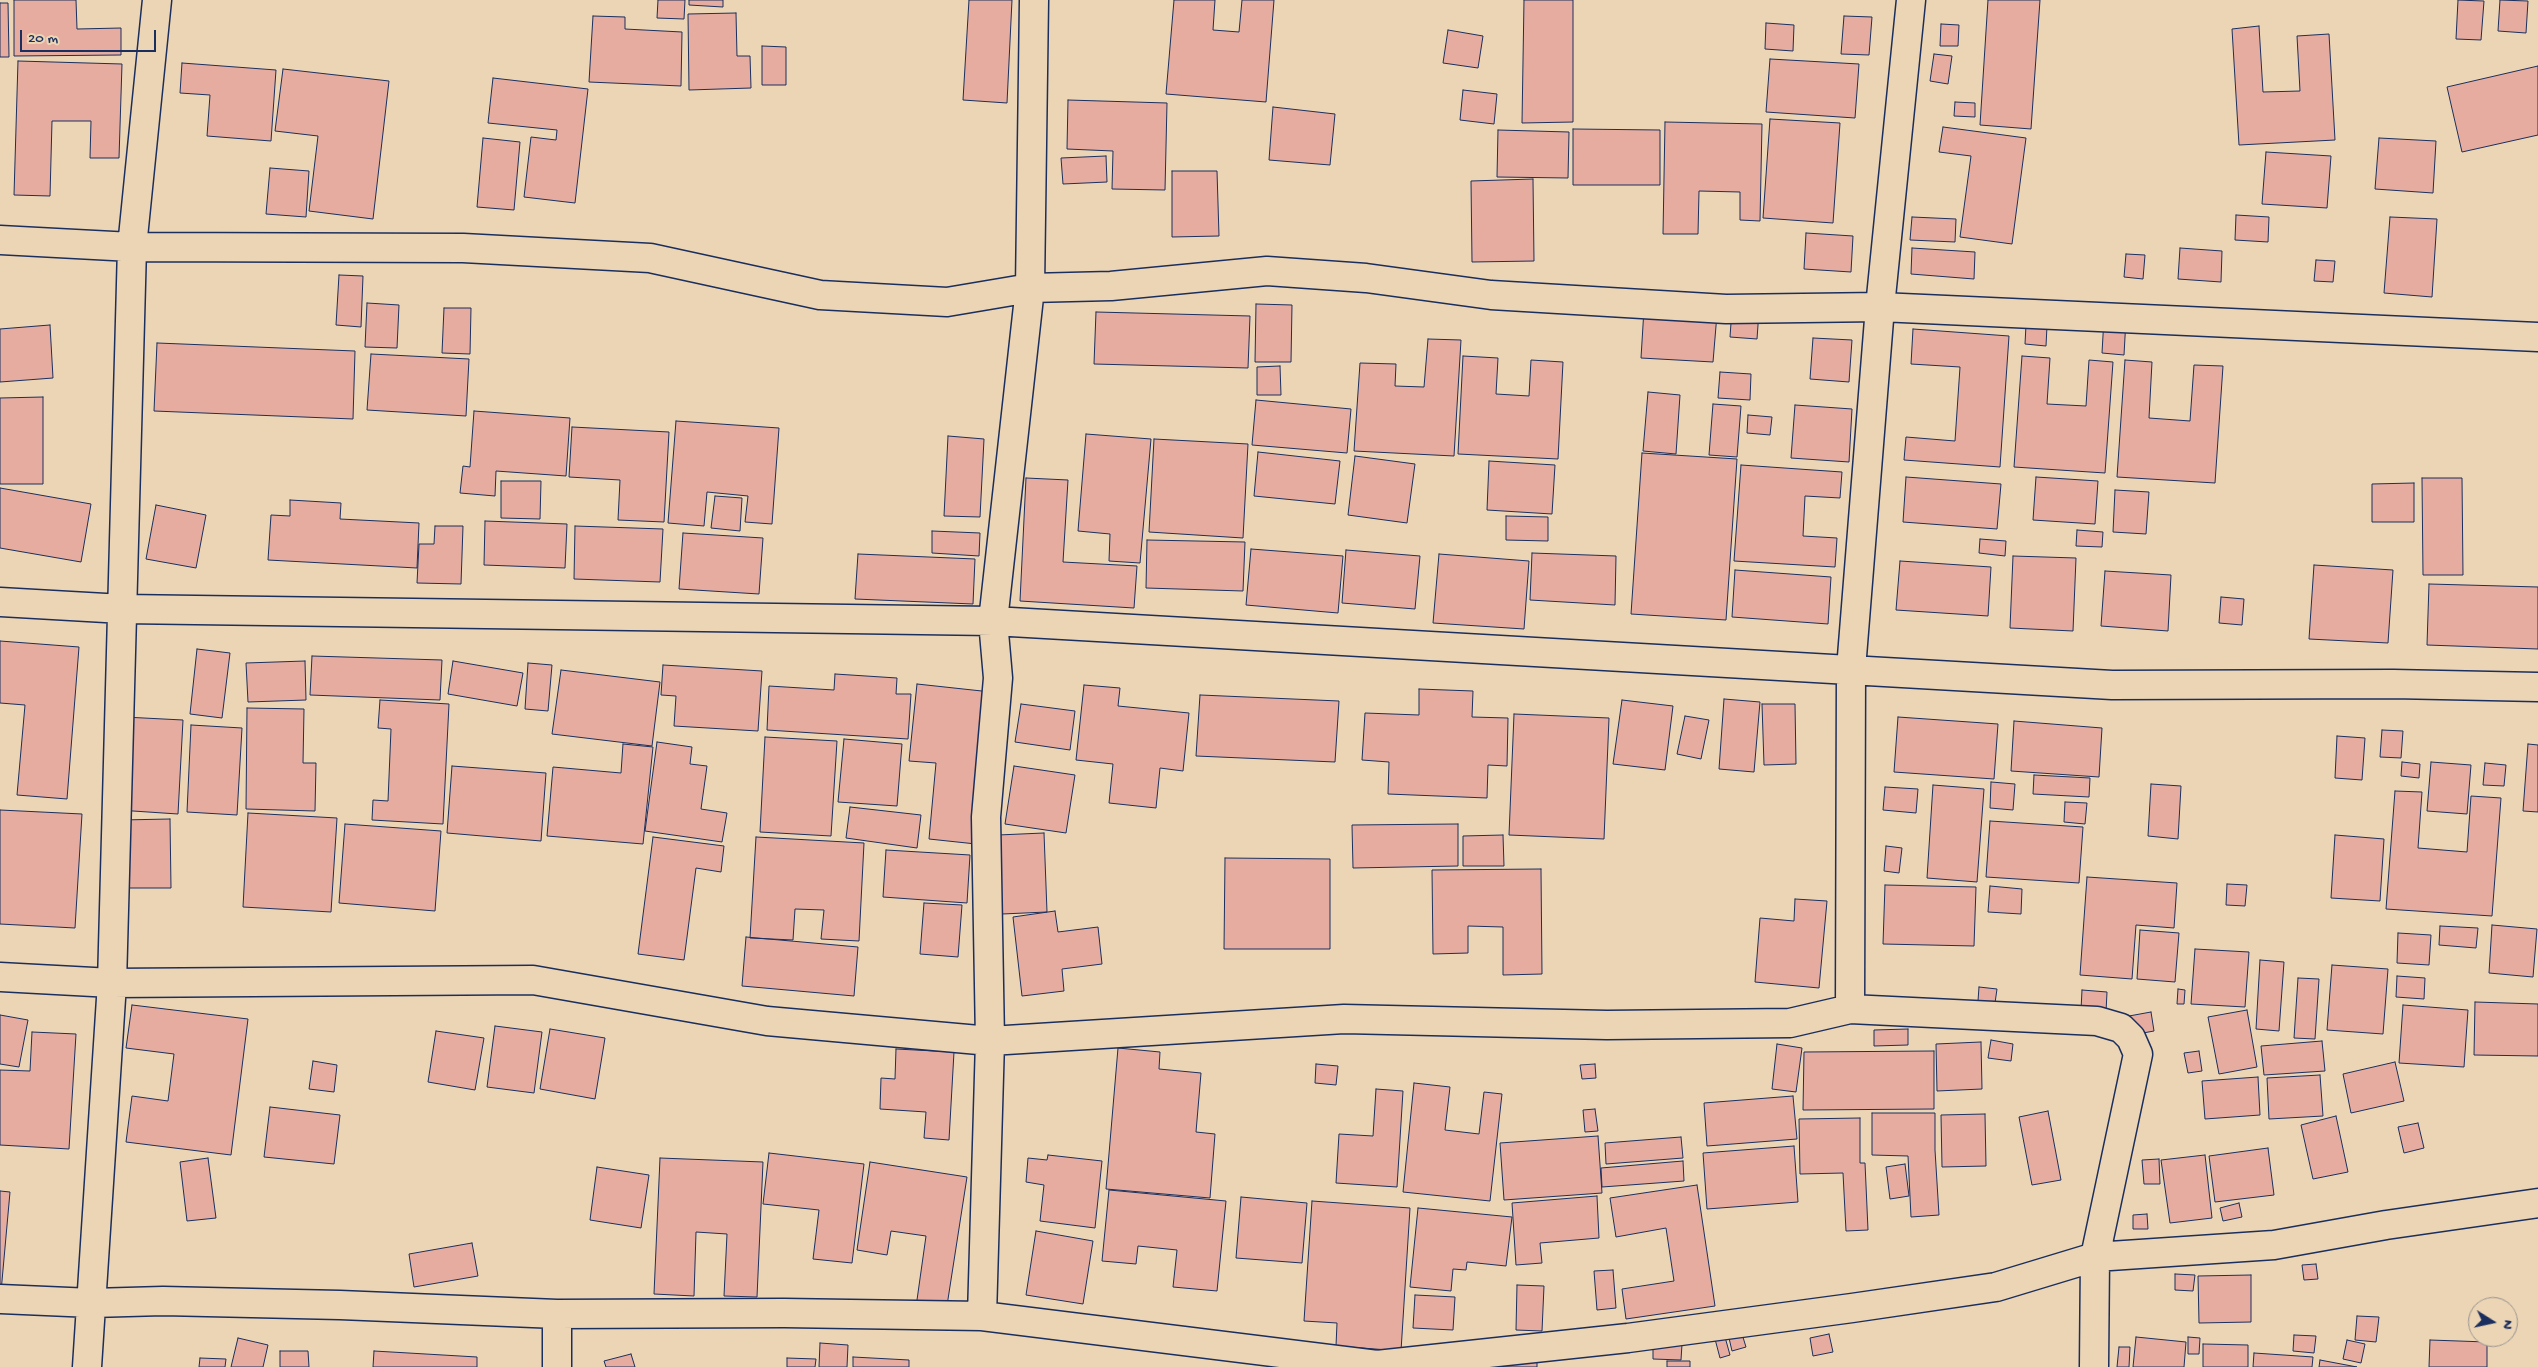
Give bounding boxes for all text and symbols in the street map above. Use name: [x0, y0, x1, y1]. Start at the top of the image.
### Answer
scale bar: [22, 20, 159, 52]
text: 20 m: [28, 30, 58, 48]
north arrow: [2468, 1297, 2518, 1347]
text: N: [2498, 1319, 2516, 1330]

